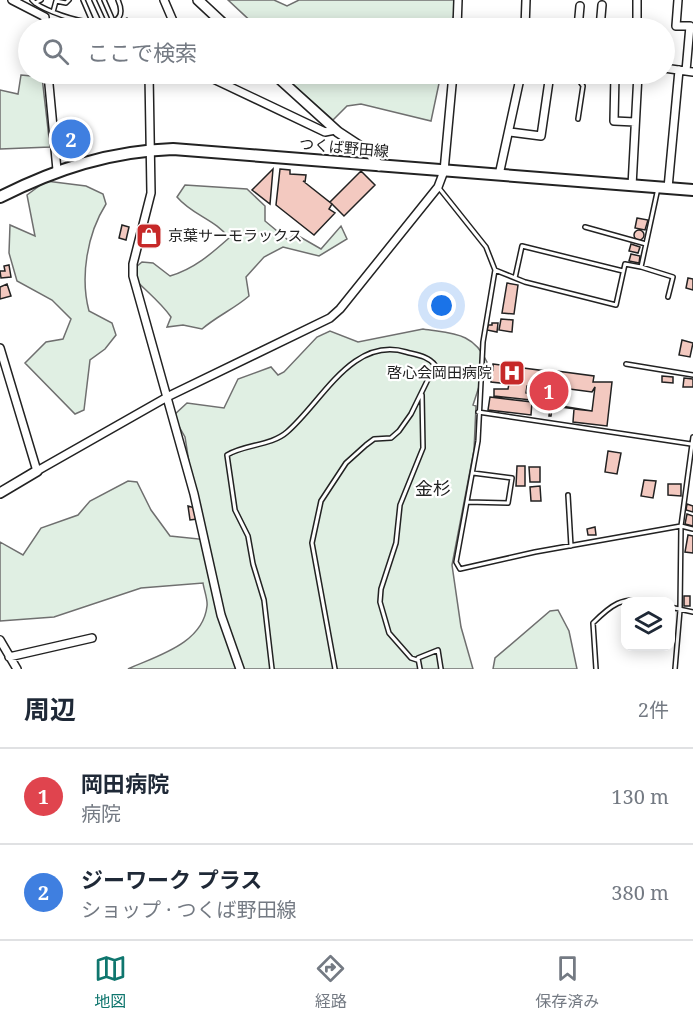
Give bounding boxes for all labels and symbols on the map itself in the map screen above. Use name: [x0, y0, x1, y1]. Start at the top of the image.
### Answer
pin: 2: [52, 116, 90, 162]
street label: つくば野田線: [298, 133, 390, 161]
shop icon: 京葉サーモラックス: [134, 221, 164, 251]
place label: 京葉サーモラックス: [168, 225, 303, 245]
your location: [427, 291, 456, 320]
hospital icon: 啓心会岡田病院: [497, 358, 527, 388]
place label: 啓心会岡田病院: [387, 362, 492, 382]
pin: 1: [530, 368, 568, 414]
district label: 金杉: [415, 476, 451, 500]

